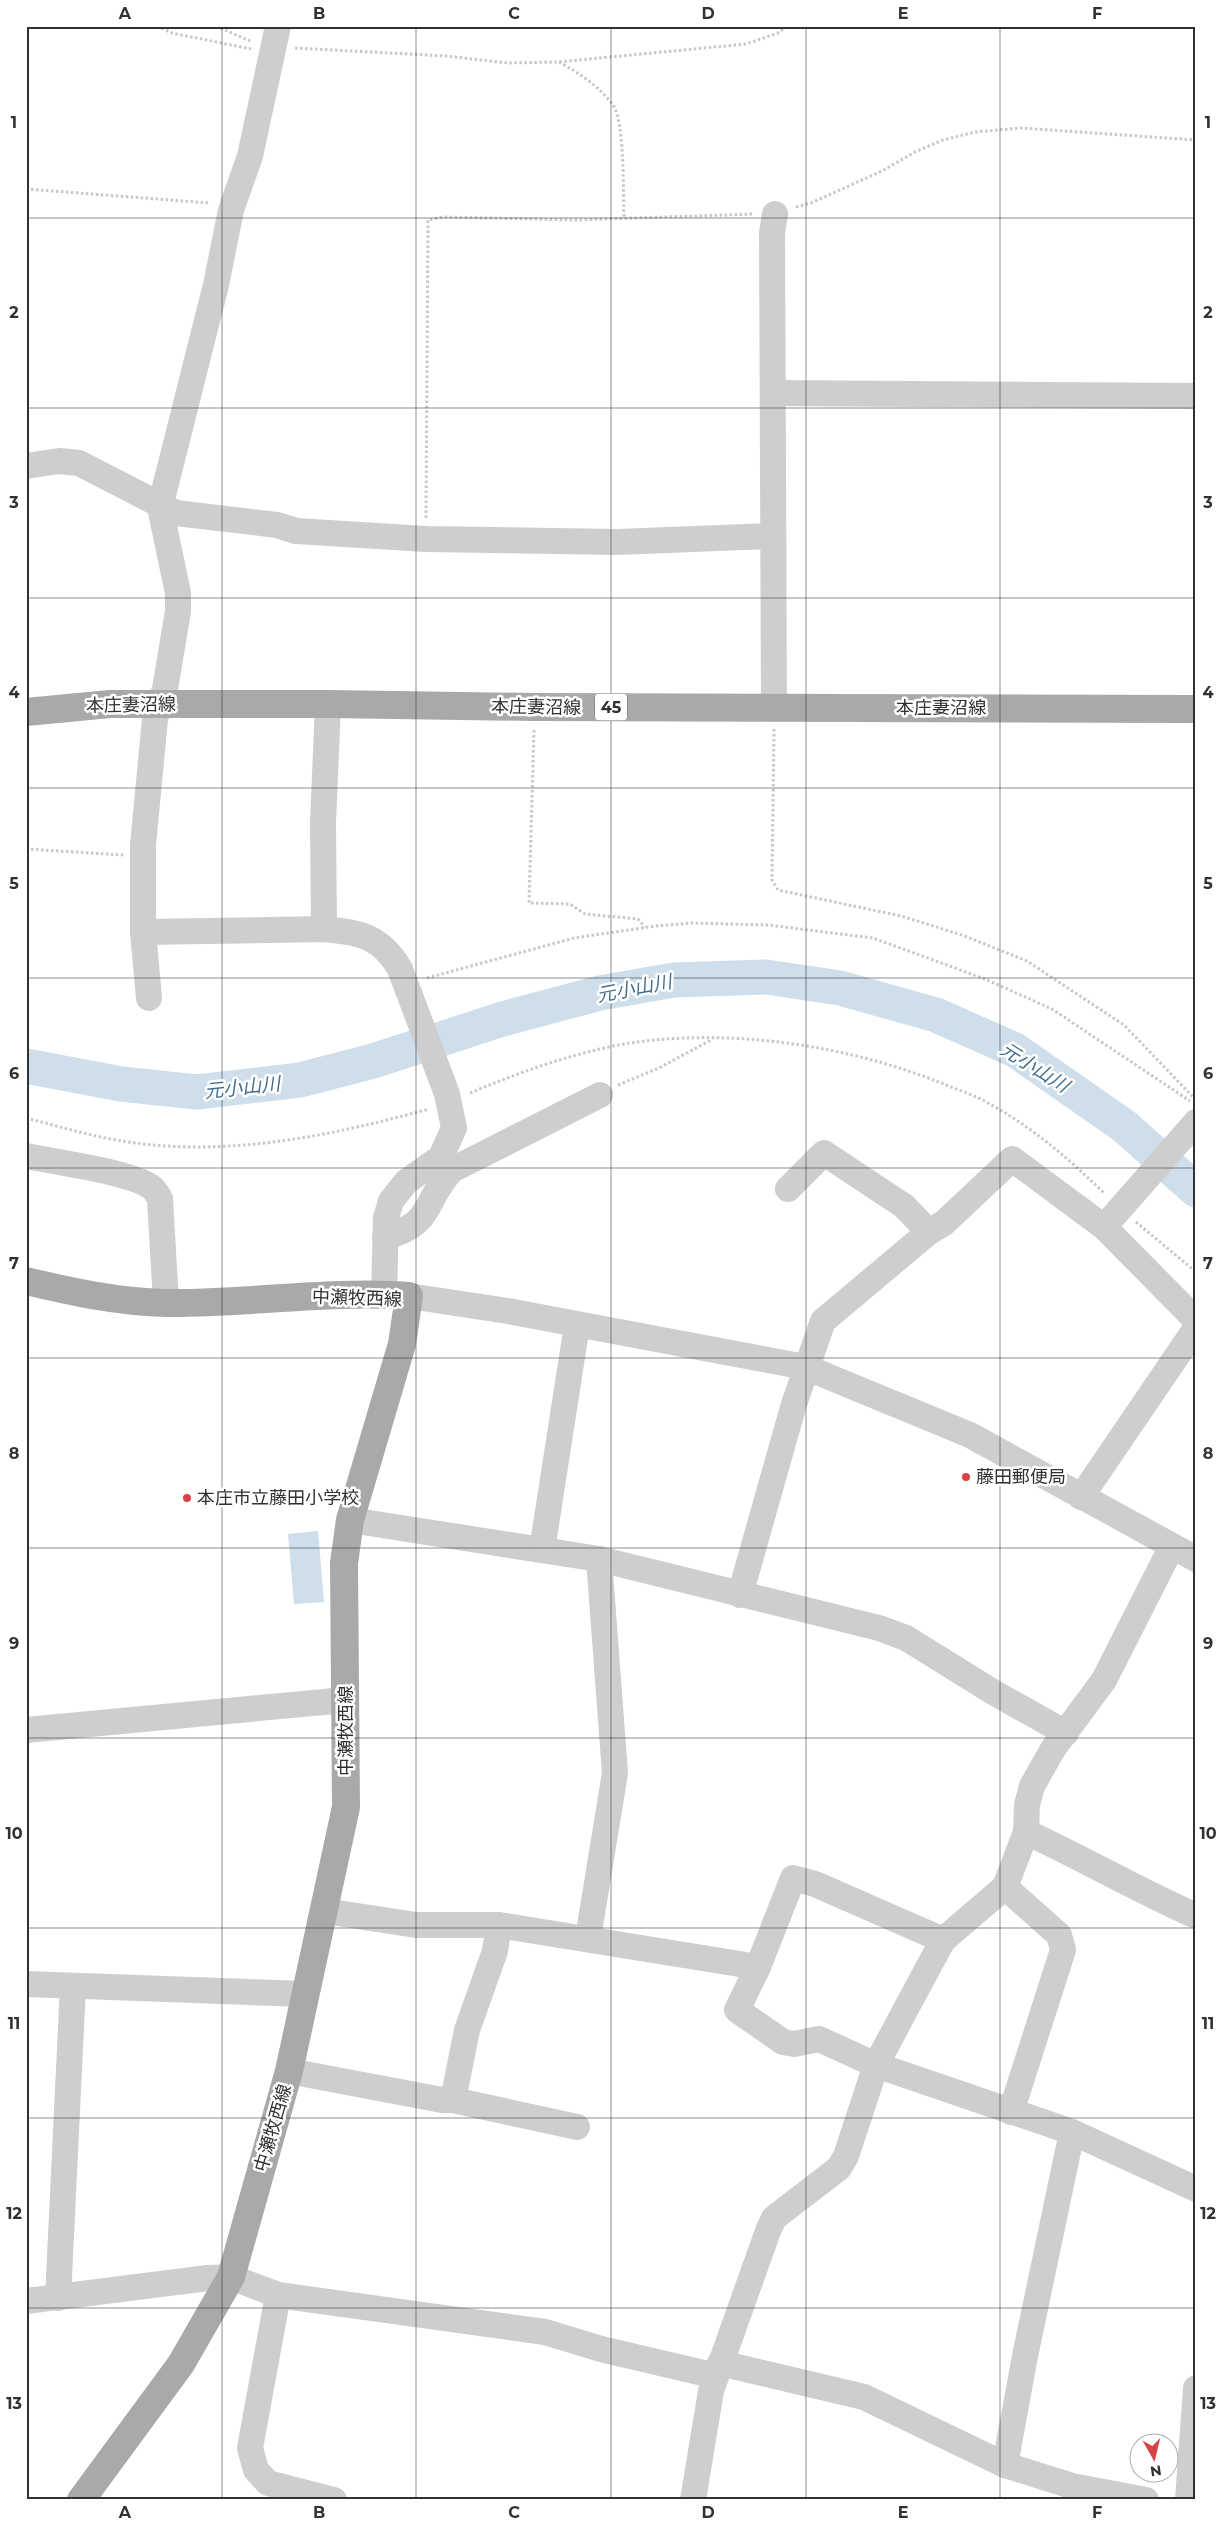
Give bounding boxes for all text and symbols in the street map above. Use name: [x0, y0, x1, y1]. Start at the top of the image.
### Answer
text: A: [118, 4, 132, 23]
text: B: [313, 4, 325, 23]
text: C: [508, 4, 520, 23]
text: D: [701, 4, 715, 23]
text: E: [898, 4, 908, 23]
text: F: [1092, 4, 1102, 23]
text: 1: [11, 113, 17, 132]
text: 1: [1205, 113, 1211, 132]
text: 2: [9, 303, 19, 322]
text: 2: [1203, 303, 1213, 322]
text: 3: [8, 493, 19, 512]
text: 3: [1202, 493, 1213, 512]
text: 4: [8, 683, 20, 702]
text: 4: [1202, 683, 1214, 702]
street label: 本庄妻沼線: [86, 693, 176, 717]
road number: 45: [595, 694, 627, 720]
street label: 本庄妻沼線: [491, 695, 581, 719]
street label: 本庄妻沼線: [896, 697, 986, 719]
text: 5: [9, 874, 19, 893]
text: 5: [1203, 874, 1213, 893]
water label: 元小山川: [595, 970, 676, 1007]
water label: 元小山川: [996, 1038, 1075, 1098]
text: 6: [9, 1064, 19, 1083]
text: 6: [1203, 1064, 1213, 1083]
water label: 元小山川: [203, 1072, 283, 1103]
text: 7: [9, 1254, 19, 1273]
text: 7: [1203, 1254, 1213, 1273]
street label: 中瀬牧西線: [312, 1285, 402, 1311]
text: 8: [9, 1444, 19, 1463]
text: 8: [1203, 1444, 1213, 1463]
place label: 藤田郵便局: [976, 1466, 1066, 1488]
marker: 藤田郵便局: [960, 1471, 972, 1483]
place label: 本庄市立藤田小学校: [197, 1487, 359, 1509]
marker: 本庄市立藤田小学校: [181, 1492, 193, 1504]
text: 9: [9, 1634, 19, 1653]
text: 9: [1203, 1634, 1213, 1653]
street label: 中瀬牧西線: [335, 1686, 357, 1776]
text: 10: [5, 1824, 23, 1843]
text: 10: [1199, 1824, 1217, 1843]
text: 11: [8, 2014, 20, 2033]
text: 11: [1202, 2014, 1214, 2033]
street label: 中瀬牧西線: [250, 2082, 296, 2174]
text: 12: [6, 2204, 22, 2223]
text: 12: [1200, 2204, 1216, 2223]
text: 13: [6, 2394, 22, 2413]
text: 13: [1200, 2394, 1216, 2413]
north arrow: [1130, 2434, 1180, 2484]
text: N: [1149, 2461, 1163, 2481]
text: A: [118, 2503, 132, 2522]
text: B: [313, 2503, 325, 2522]
text: C: [508, 2503, 520, 2522]
text: D: [701, 2503, 715, 2522]
text: E: [898, 2503, 908, 2522]
text: F: [1092, 2503, 1102, 2522]

